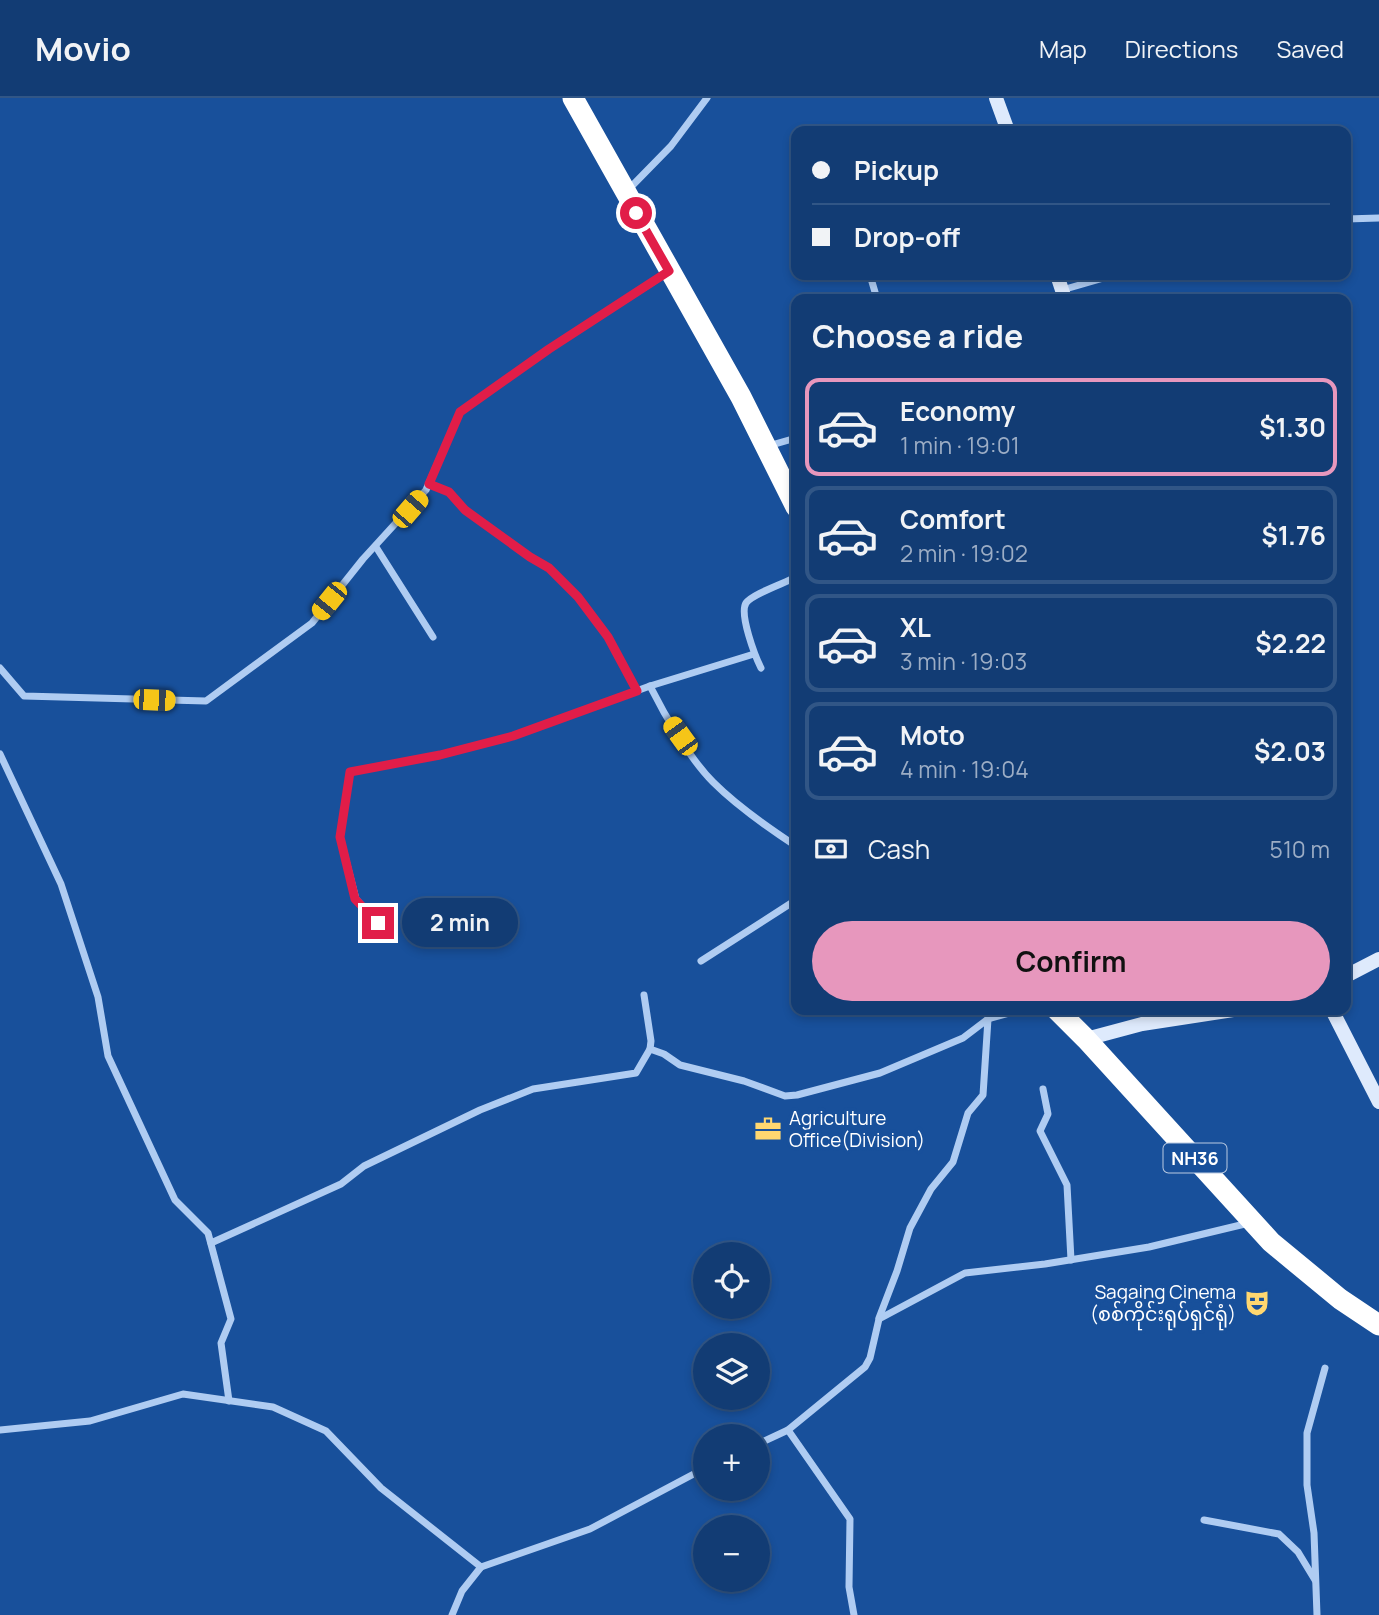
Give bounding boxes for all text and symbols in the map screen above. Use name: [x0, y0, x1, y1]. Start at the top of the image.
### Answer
text: Movio: [35, 26, 131, 71]
text: Map: [1039, 32, 1087, 65]
text: Directions: [1125, 32, 1238, 65]
text: Saved: [1276, 32, 1344, 65]
text: Pickup: [854, 152, 939, 188]
route start: [620, 197, 652, 229]
text: Drop-off: [854, 219, 960, 255]
text: Choose a ride: [812, 314, 1023, 358]
text: Economy: [900, 393, 1015, 429]
icon: car: [816, 396, 879, 459]
text: $1.30: [1259, 409, 1326, 445]
text: 1 min · 19:01: [900, 429, 1020, 461]
car: [389, 486, 432, 532]
text: Comfort: [900, 501, 1006, 537]
icon: car: [816, 504, 879, 567]
text: $1.76: [1261, 517, 1326, 553]
text: 2 min · 19:02: [900, 537, 1028, 569]
car: [308, 578, 351, 624]
text: XL: [900, 609, 931, 645]
icon: car: [816, 612, 879, 675]
text: $2.22: [1255, 625, 1326, 661]
text: 3 min · 19:03: [900, 645, 1027, 677]
car: [133, 689, 176, 711]
car: [660, 713, 701, 759]
text: Moto: [900, 717, 965, 753]
icon: car: [816, 720, 879, 783]
text: $2.03: [1254, 733, 1326, 769]
text: 4 min · 19:04: [900, 753, 1029, 785]
icon: cash: [812, 830, 850, 868]
text: Cash: [868, 831, 930, 867]
text: 510 m: [1270, 833, 1330, 865]
callout: 2 min: [402, 898, 518, 948]
text: 2 min: [430, 906, 490, 938]
route end: [362, 907, 394, 939]
button: Confirm: [812, 921, 1330, 1001]
place label: Agriculture Office(Division): [789, 1105, 925, 1153]
office icon: Agriculture Office(Division): [753, 1114, 783, 1144]
road number: NH36: [1164, 1143, 1226, 1172]
map controls: [693, 1242, 770, 1592]
button: locate: [693, 1242, 770, 1319]
place label: Sagaing Cinema (စစ်ကိုင်းရုပ်ရှင်ရုံ): [1090, 1279, 1236, 1331]
theatre icon: Sagaing Cinema (စစ်ကိုင်းရုပ်ရှင်ရုံ): [1242, 1288, 1272, 1318]
button: layers: [693, 1333, 770, 1410]
button: +: [693, 1424, 770, 1501]
button: −: [693, 1515, 770, 1592]

